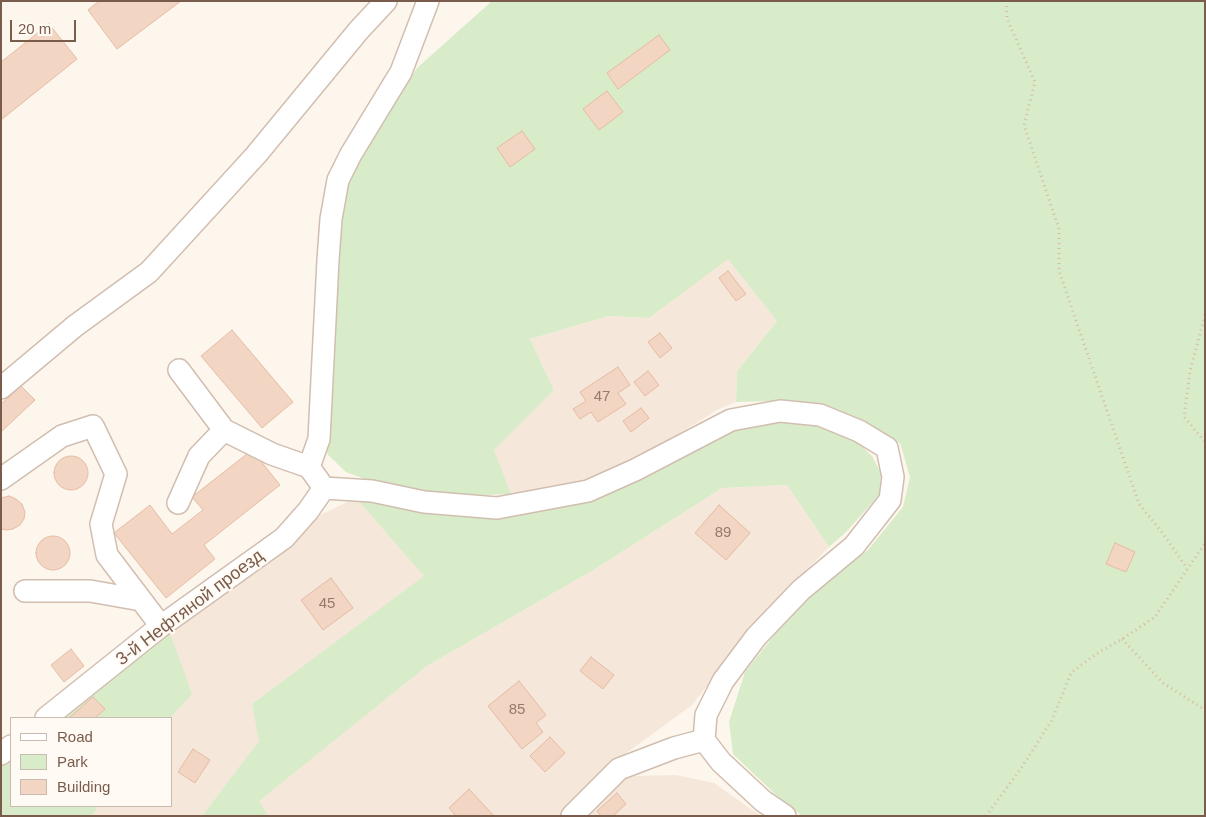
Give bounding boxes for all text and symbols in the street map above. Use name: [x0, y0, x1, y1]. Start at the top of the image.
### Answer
scale bar: [12, 10, 79, 42]
text: 20 m: [18, 20, 51, 37]
house number: 47: [594, 388, 610, 406]
house number: 89: [715, 524, 731, 542]
street label: 3-й Нефтяной проезд: [112, 545, 268, 671]
house number: 45: [319, 595, 335, 613]
house number: 85: [509, 701, 525, 719]
legend: [10, 717, 172, 807]
text: Road: [57, 728, 93, 745]
text: Park: [57, 753, 88, 770]
text: Building: [57, 778, 110, 795]

